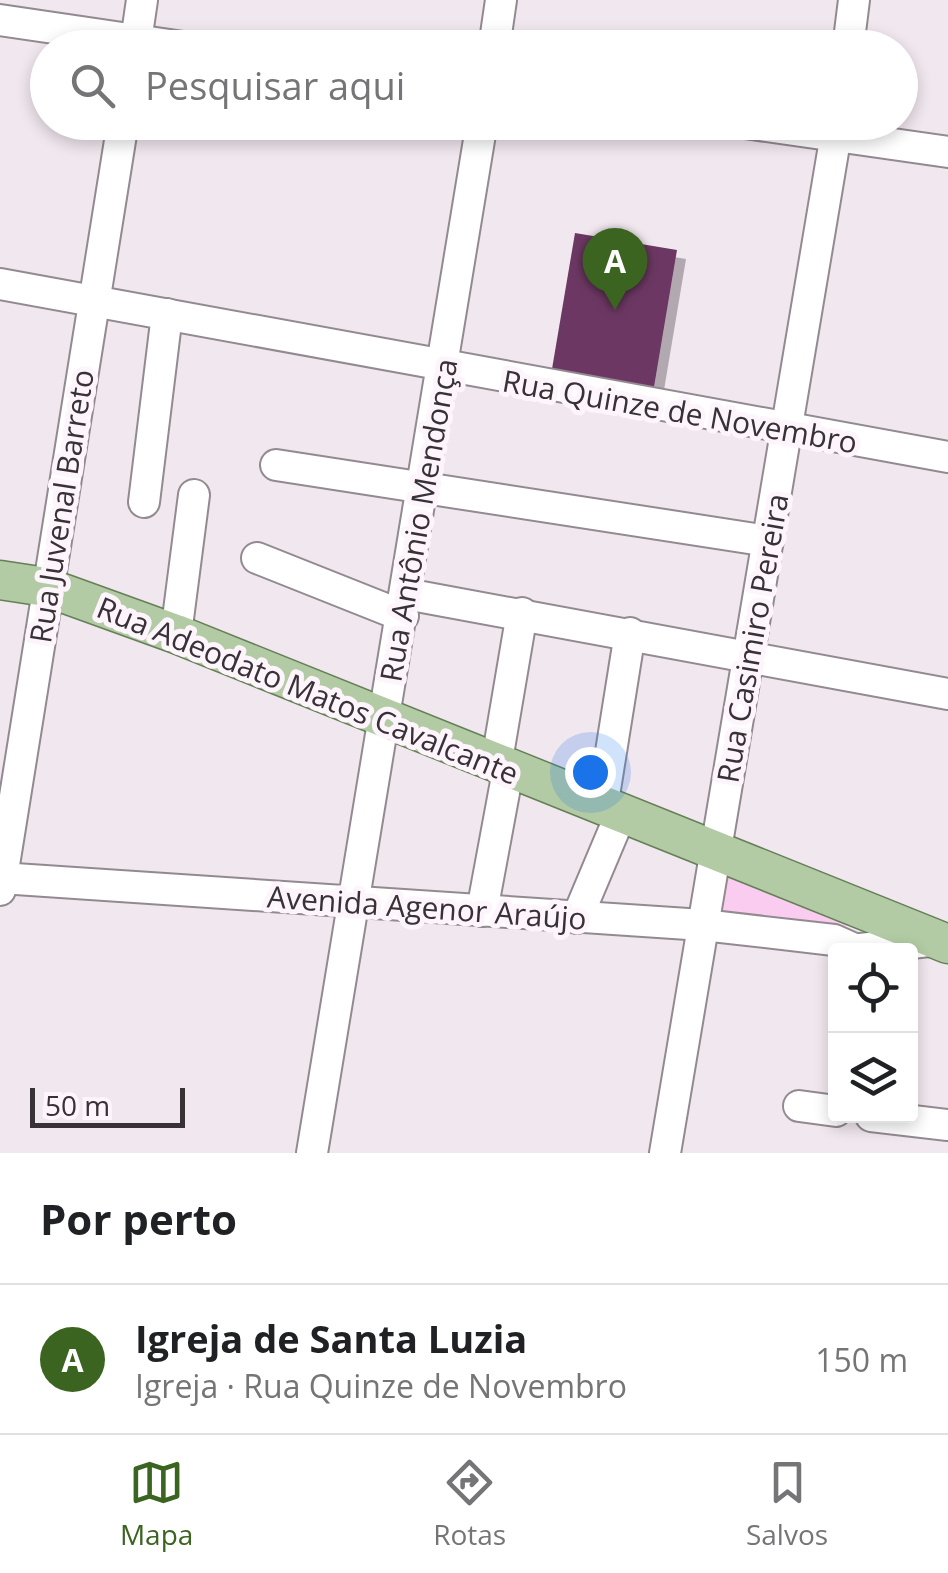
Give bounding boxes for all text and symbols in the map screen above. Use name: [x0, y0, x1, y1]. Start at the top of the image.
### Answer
search box: [30, 30, 918, 140]
icon: search: [65, 58, 120, 113]
text: Pesquisar aqui: [145, 59, 405, 111]
pin: A: [582, 228, 648, 310]
street label: Rua Antônio Mendonça: [369, 355, 467, 685]
street label: Rua Quinze de Novembro: [499, 360, 861, 462]
street label: Rua Juvenal Barreto: [19, 366, 103, 646]
street label: Rua Casimiro Pereira: [706, 490, 798, 786]
street label: Rua Adeodato Matos Cavalcante: [91, 586, 525, 794]
your location: [565, 747, 616, 798]
street label: Avenida Agenor Araújo: [266, 875, 588, 939]
map controls: [828, 943, 918, 1123]
button: locate: [828, 943, 918, 1033]
button: layers: [828, 1033, 918, 1123]
scale bar: [30, 1083, 185, 1128]
text: 50 m: [45, 1086, 110, 1124]
text: Por perto: [40, 1190, 237, 1247]
text: Igreja de Santa Luzia: [135, 1312, 527, 1364]
text: A: [61, 1338, 84, 1381]
text: 150 m: [815, 1338, 908, 1381]
text: Igreja · Rua Quinze de Novembro: [135, 1364, 627, 1407]
tab: Mapa: [120, 1455, 193, 1553]
tab: Rotas: [433, 1455, 506, 1553]
tab: Salvos: [746, 1455, 828, 1553]

